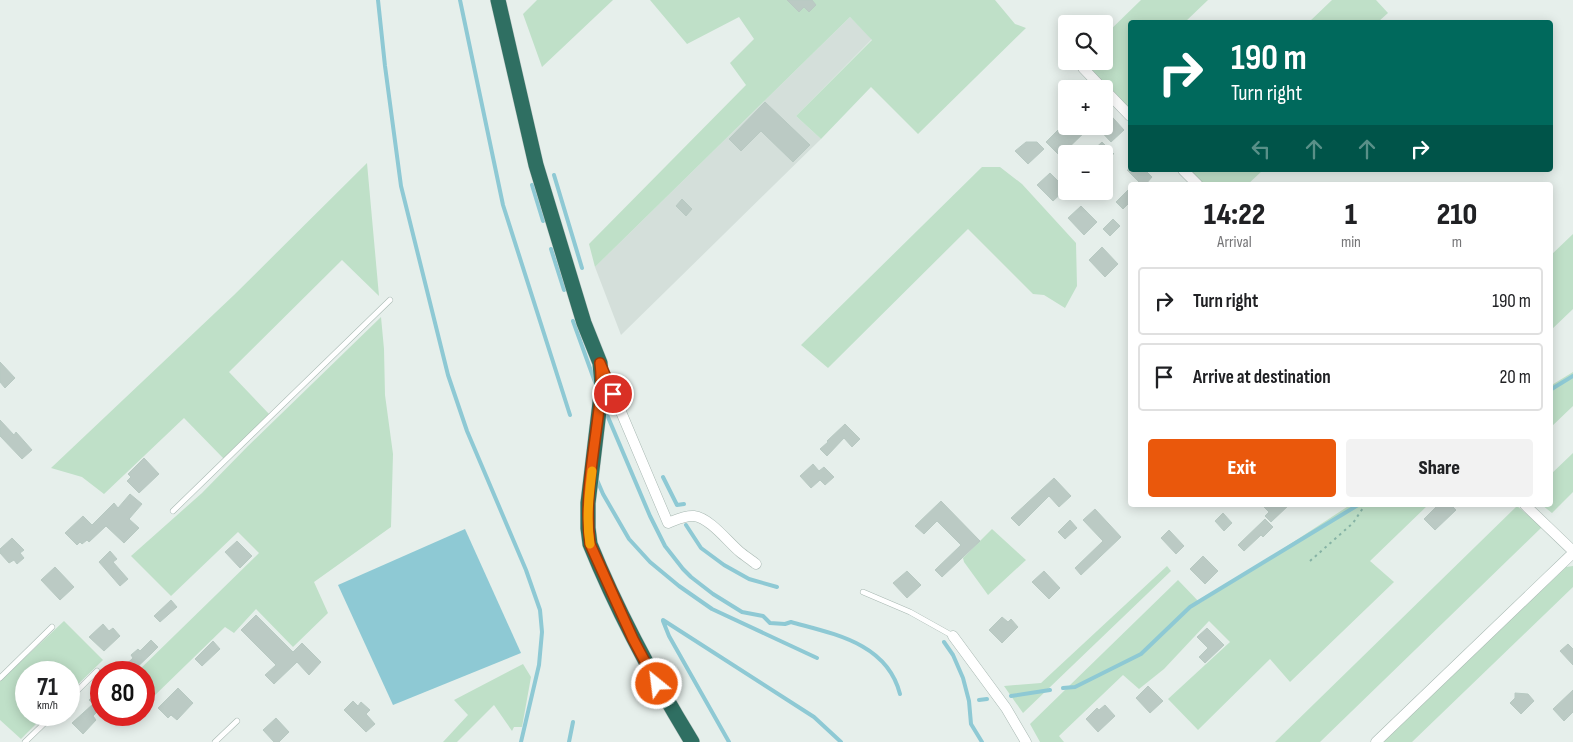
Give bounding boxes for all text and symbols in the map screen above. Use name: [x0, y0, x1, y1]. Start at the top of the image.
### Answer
map controls: [1058, 15, 1113, 200]
button: search: [1058, 15, 1113, 70]
text: 190 m: [1231, 37, 1307, 80]
icon: right: [1148, 40, 1213, 105]
button: +: [1058, 80, 1113, 135]
text: Turn right: [1231, 80, 1302, 107]
icon: left: [1247, 135, 1275, 163]
icon: ahead: [1300, 135, 1328, 163]
icon: ahead: [1353, 135, 1381, 163]
icon: right: [1406, 135, 1434, 163]
button: −: [1058, 145, 1113, 200]
text: 14:22: [1204, 197, 1265, 233]
text: 1: [1345, 197, 1357, 233]
text: 210: [1437, 197, 1477, 233]
text: Arrival: [1217, 233, 1252, 252]
text: min: [1341, 233, 1361, 252]
text: m: [1452, 233, 1462, 252]
icon: right: [1150, 287, 1178, 315]
text: Turn right: [1193, 290, 1258, 313]
text: 190 m: [1492, 290, 1531, 313]
icon: arrive: [1150, 363, 1178, 391]
text: Arrive at destination: [1193, 366, 1331, 389]
text: 20 m: [1499, 366, 1531, 389]
pin: [592, 373, 634, 415]
icon: arrive: [599, 380, 627, 408]
button: Exit: [1148, 439, 1336, 497]
button: Share: [1346, 439, 1533, 497]
position arrow: [630, 657, 682, 709]
speed limit sign: 80: [90, 661, 155, 726]
text: 71: [37, 672, 58, 703]
text: km/h: [37, 698, 58, 713]

